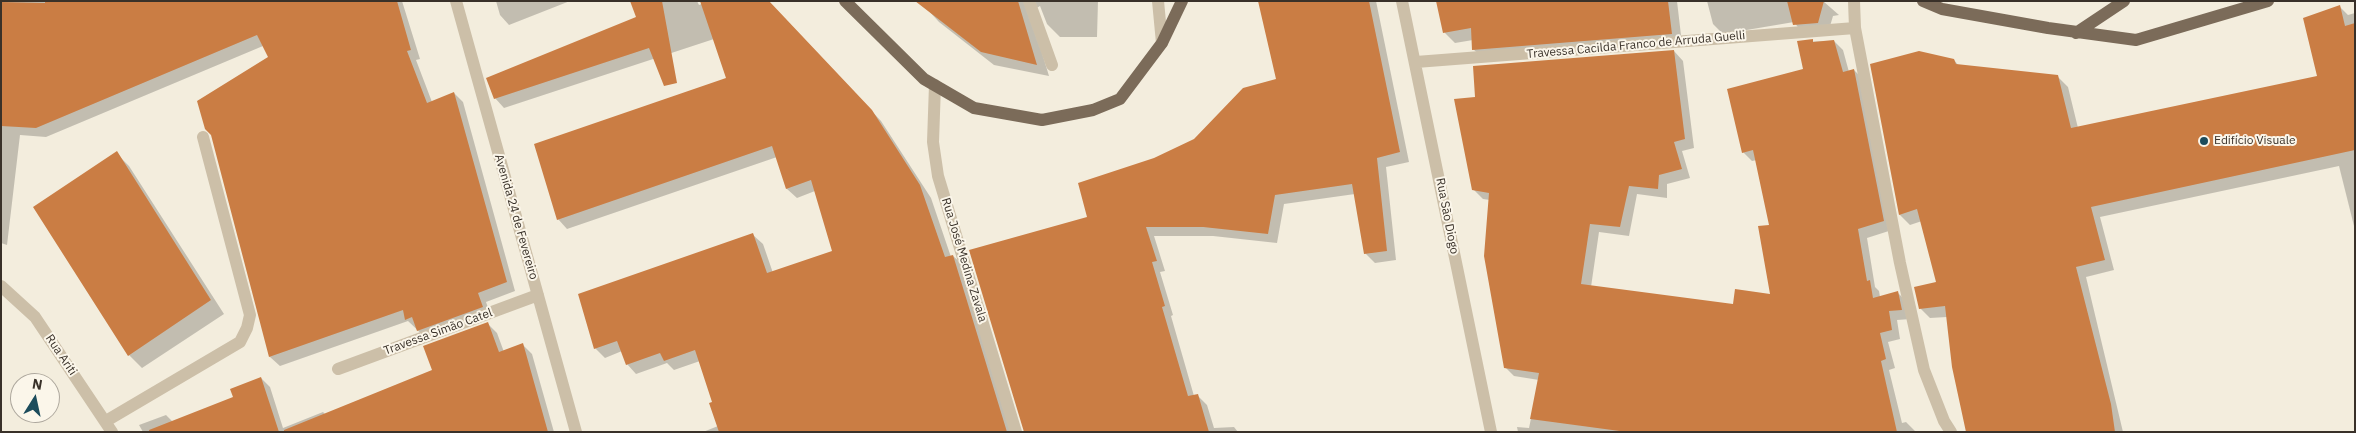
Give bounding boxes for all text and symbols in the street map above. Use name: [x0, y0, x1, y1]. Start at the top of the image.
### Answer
street label: Travessa Cacilda Franco de Arruda Guelli: [1526, 28, 1746, 62]
place label: Edifício Visuale: [2214, 134, 2296, 148]
marker: Edifício Visuale: [2198, 135, 2210, 147]
street label: Avenida 24 de Fevereiro: [491, 153, 541, 281]
street label: Rua São Diogo: [1433, 177, 1461, 255]
street label: Rua José Medina Zavala: [938, 196, 990, 324]
street label: Travessa Simão Catel: [382, 306, 494, 358]
street label: Rua Ariti: [42, 332, 80, 378]
north arrow: [10, 373, 60, 423]
text: N: [31, 374, 44, 394]

